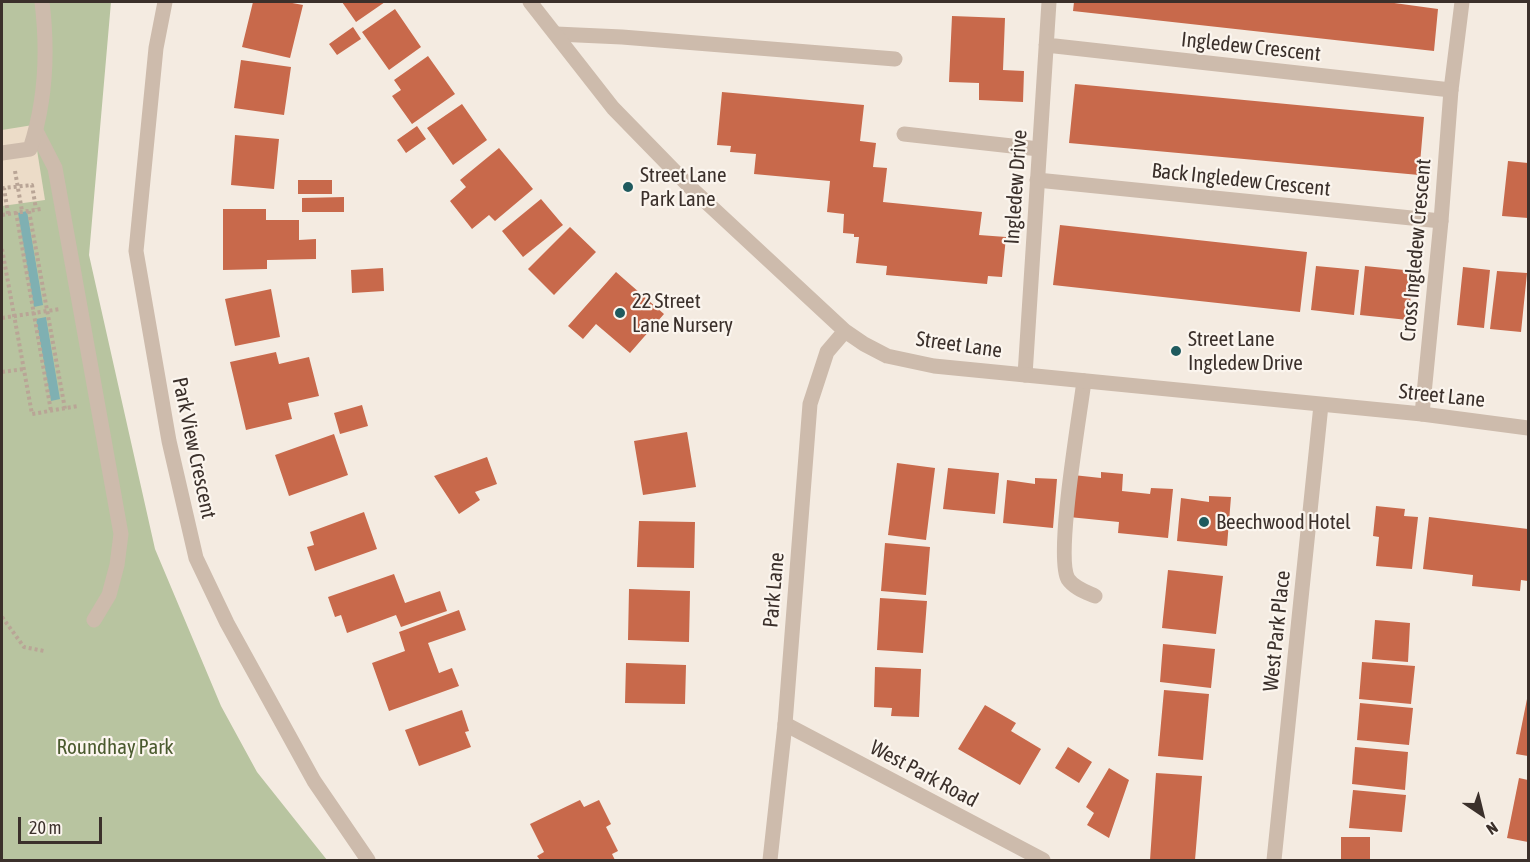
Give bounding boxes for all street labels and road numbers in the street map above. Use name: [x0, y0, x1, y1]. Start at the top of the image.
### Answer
street label: Ingledew Crescent: [1180, 27, 1322, 67]
street label: Ingledew Drive: [999, 129, 1033, 245]
street label: Back Ingledew Crescent: [1150, 158, 1332, 202]
street label: Cross Ingledew Crescent: [1395, 158, 1437, 342]
street label: Street Lane: [914, 326, 1004, 364]
street label: Park View Crescent: [167, 375, 221, 521]
street label: Street Lane: [1398, 379, 1486, 413]
street label: Park Lane: [758, 551, 790, 629]
street label: West Park Place: [1258, 569, 1296, 693]
street label: West Park Road: [866, 735, 982, 813]

